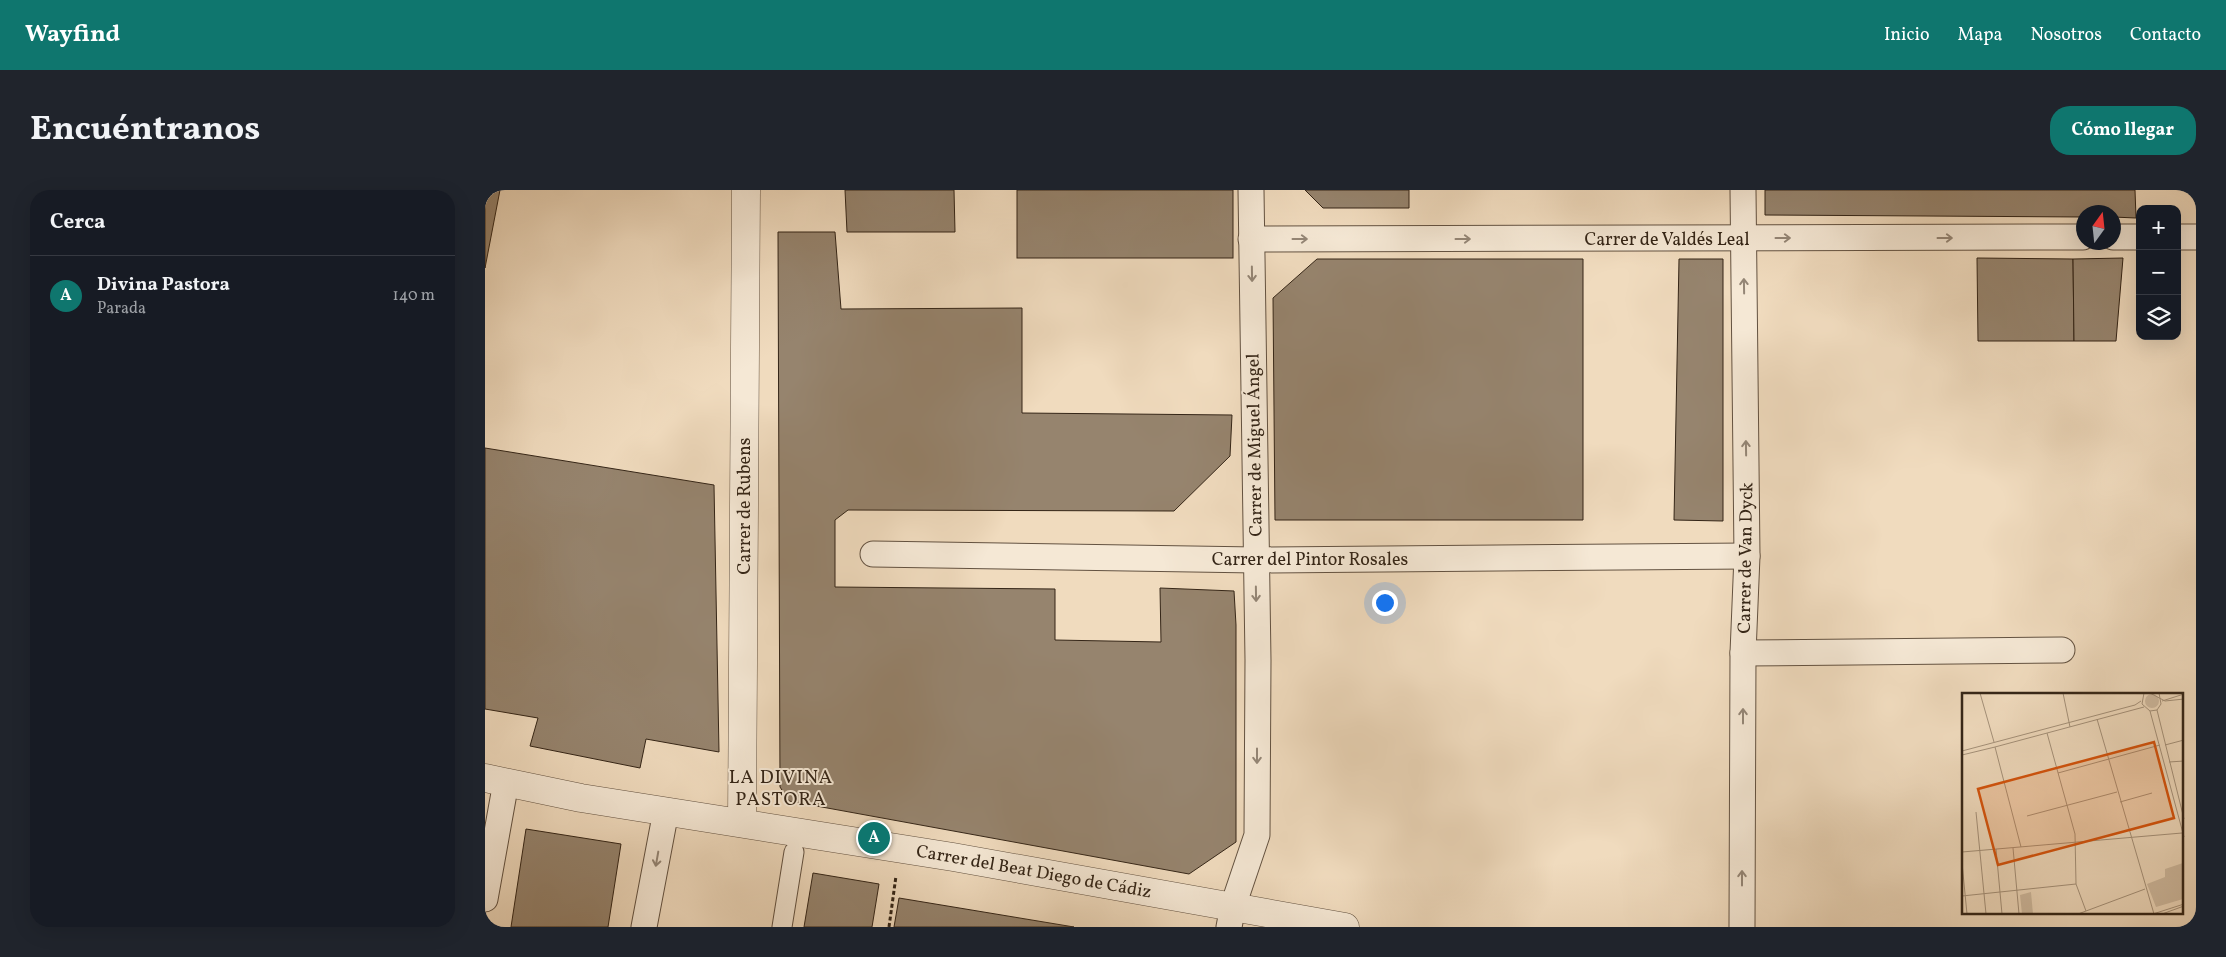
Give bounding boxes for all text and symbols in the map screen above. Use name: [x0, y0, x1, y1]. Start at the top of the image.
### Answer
text: Wayfind: [25, 18, 120, 52]
text: Inicio: [1884, 23, 1930, 48]
text: Mapa: [1958, 23, 2003, 48]
text: Nosotros: [2031, 23, 2102, 48]
text: Contacto: [2130, 23, 2201, 48]
text: Encuéntranos: [30, 106, 260, 154]
button: Cómo llegar: [2050, 106, 2196, 155]
north arrow: [2076, 205, 2121, 250]
map controls: [2136, 205, 2181, 340]
button: +: [2136, 205, 2181, 250]
text: Cerca: [50, 208, 105, 237]
street label: Carrer de Valdés Leal: [1584, 228, 1750, 253]
one-way arrow: [1774, 233, 1790, 243]
one-way arrow: [1936, 233, 1953, 243]
one-way arrow: [1292, 234, 1308, 244]
one-way arrow: [1454, 234, 1470, 244]
button: −: [2136, 250, 2181, 295]
one-way arrow: [1247, 265, 1257, 281]
text: Divina Pastora: [97, 272, 230, 298]
one-way arrow: [1739, 278, 1749, 294]
text: A: [60, 285, 72, 307]
text: 140 m: [393, 285, 435, 307]
button: layers: [2136, 295, 2181, 340]
text: Parada: [97, 298, 146, 320]
street label: Carrer de Miguel Ángel: [1241, 353, 1270, 537]
street label: Carrer de Rubens: [733, 437, 758, 575]
one-way arrow: [1741, 441, 1751, 457]
street label: Carrer de Van Dyck: [1733, 482, 1760, 634]
street label: Carrer del Pintor Rosales: [1212, 548, 1408, 573]
one-way arrow: [1252, 585, 1261, 601]
your location: [1372, 590, 1398, 616]
inset map: [1962, 693, 2183, 914]
one-way arrow: [1738, 708, 1748, 724]
one-way arrow: [1252, 748, 1262, 764]
district label: LA DIVINA PASTORA: [729, 765, 833, 813]
pin: A: [858, 819, 890, 857]
street label: Carrer del Beat Diego de Cádiz: [914, 839, 1153, 906]
one-way arrow: [651, 851, 661, 867]
one-way arrow: [1737, 871, 1747, 887]

